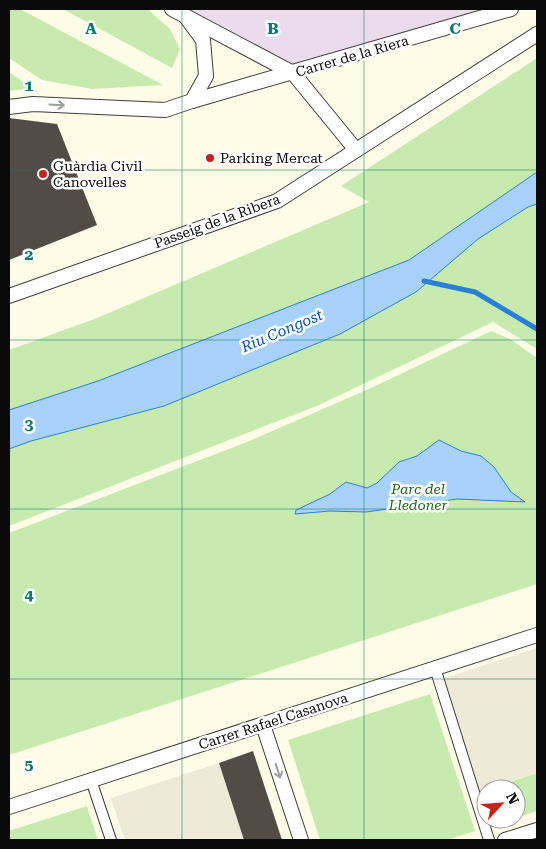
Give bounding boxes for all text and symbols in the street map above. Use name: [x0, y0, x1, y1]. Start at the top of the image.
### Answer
text: A: [85, 19, 97, 38]
text: B: [267, 19, 279, 38]
text: C: [449, 19, 461, 38]
street label: Carrer de la Riera: [294, 32, 411, 80]
text: 1: [25, 76, 34, 95]
one-way arrow: [49, 100, 65, 110]
place label: Parking Mercat: [220, 150, 323, 166]
marker: Parking Mercat: [204, 152, 216, 164]
place label: Guàrdia Civil Canovelles: [53, 158, 143, 190]
marker: Guàrdia Civil Canovelles: [37, 168, 49, 180]
street label: Passeig de la Ribera: [152, 191, 283, 251]
text: 2: [25, 245, 34, 264]
water label: Riu Congost: [238, 306, 326, 357]
text: 3: [25, 415, 34, 434]
park label: Parc del Lledoner: [388, 481, 447, 513]
text: 4: [25, 585, 34, 604]
street label: Carrer Rafael Casanova: [196, 689, 350, 753]
text: 5: [25, 755, 34, 774]
one-way arrow: [274, 763, 284, 779]
north arrow: [476, 779, 526, 829]
text: N: [503, 790, 522, 807]

